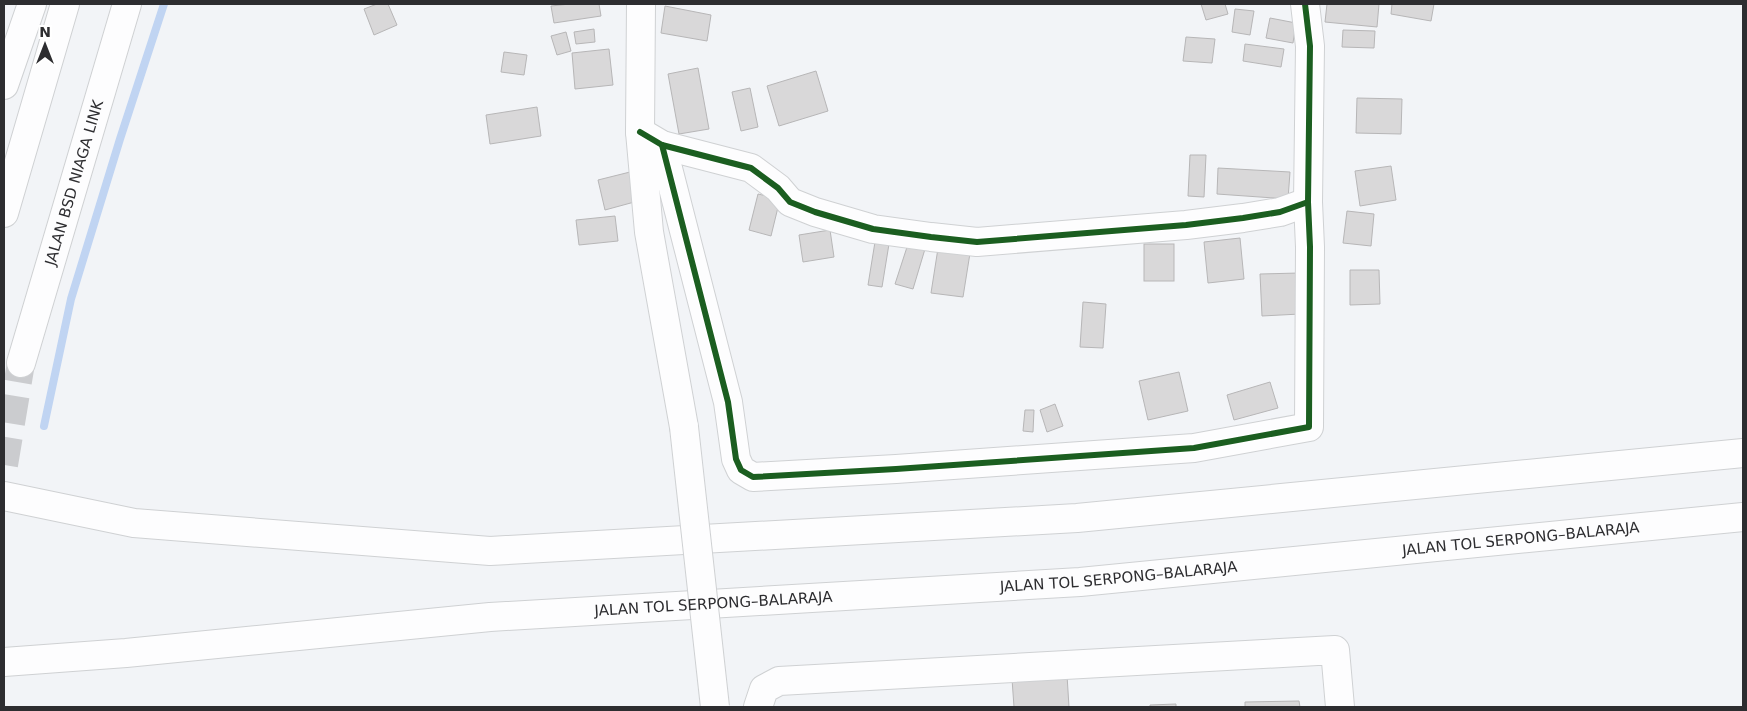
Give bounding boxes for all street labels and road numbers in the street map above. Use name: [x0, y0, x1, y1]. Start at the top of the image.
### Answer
street label: JALAN BSD NIAGA LINK: [41, 97, 107, 268]
street label: JALAN TOL SERPONG–BALARAJA: [1400, 518, 1641, 559]
street label: JALAN TOL SERPONG–BALARAJA: [998, 558, 1239, 596]
street label: JALAN TOL SERPONG–BALARAJA: [593, 588, 834, 620]

